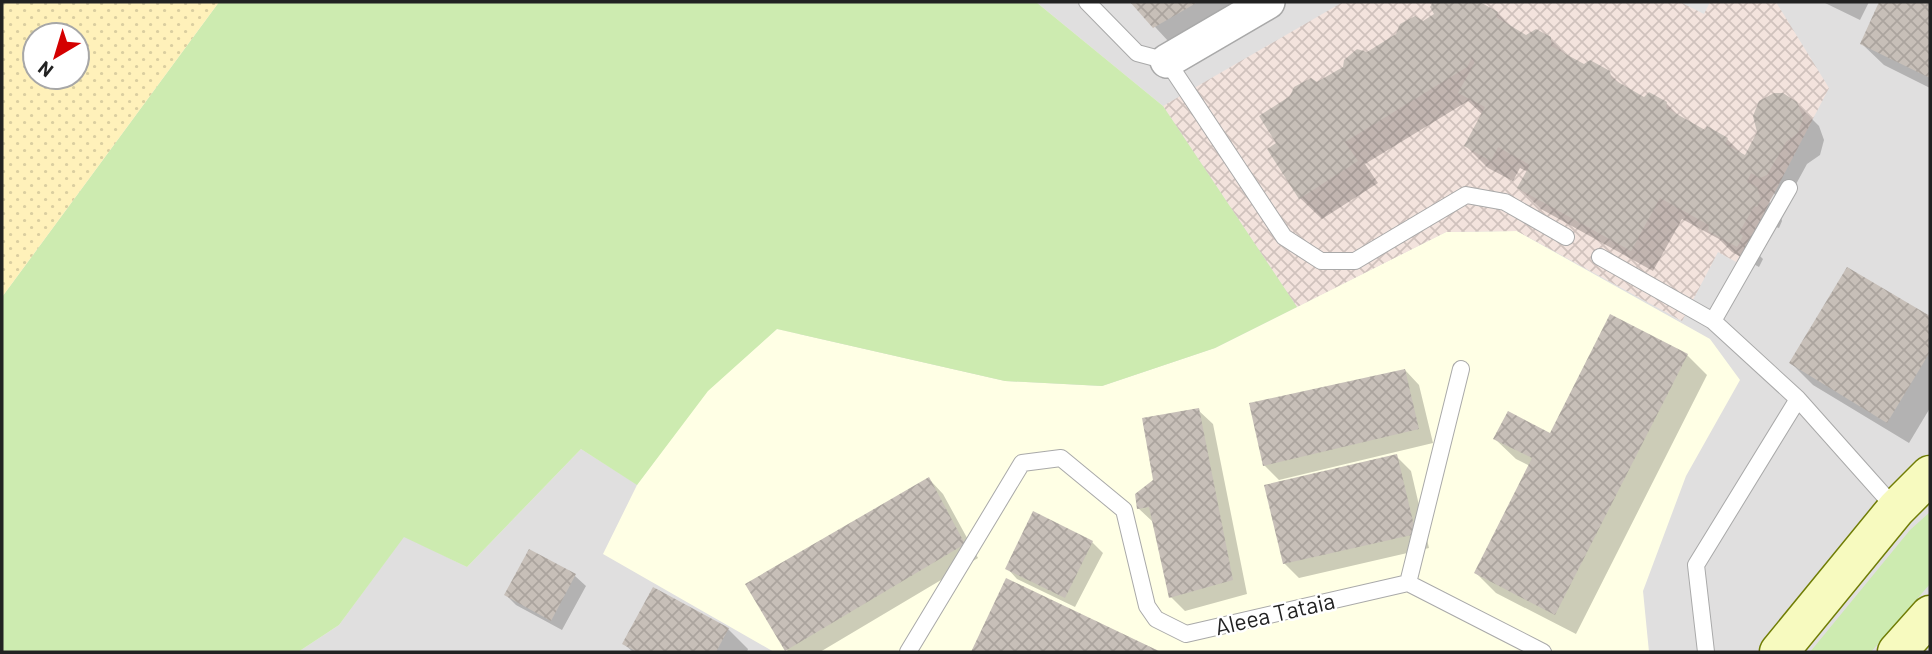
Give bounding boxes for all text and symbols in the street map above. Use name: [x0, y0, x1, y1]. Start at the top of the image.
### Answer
north arrow: [21, 21, 91, 91]
text: N: [33, 57, 57, 83]
street label: Aleea Tataia: [1212, 586, 1337, 640]

